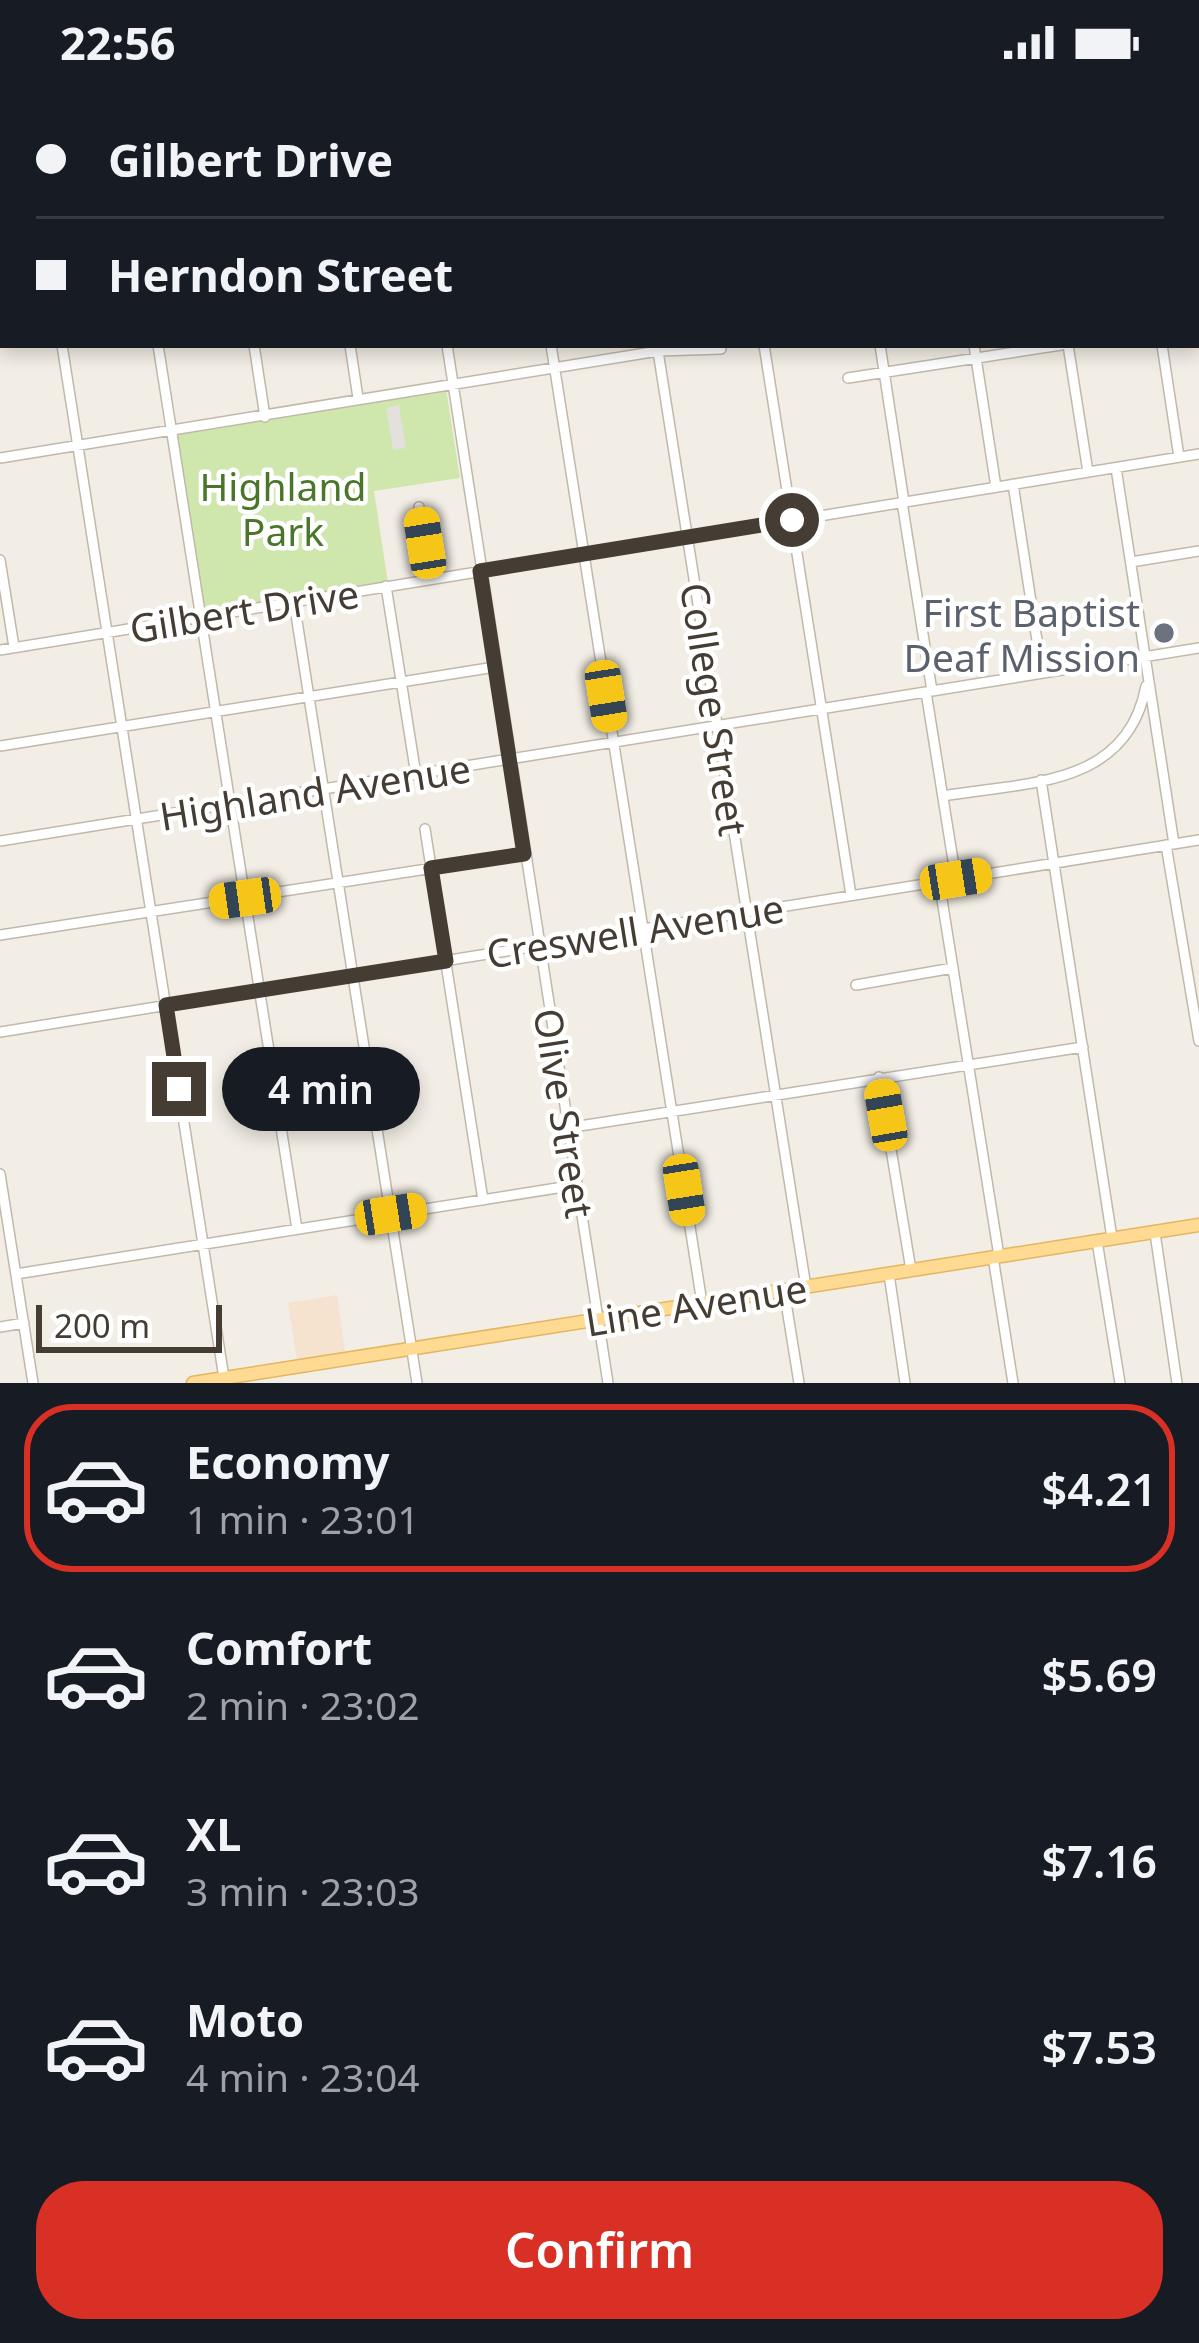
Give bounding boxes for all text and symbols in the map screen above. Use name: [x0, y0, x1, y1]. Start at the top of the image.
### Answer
text: 22:56: [60, 12, 176, 73]
text: Gilbert Drive: [108, 129, 393, 190]
text: Herndon Street: [108, 244, 453, 305]
park label: Highland Park: [199, 459, 367, 557]
route start: [765, 493, 819, 547]
car: [402, 505, 448, 581]
street label: Gilbert Drive: [126, 566, 362, 654]
street label: College Street: [669, 579, 761, 839]
place label: First Baptist Deaf Mission: [904, 585, 1140, 683]
marker: First Baptist Deaf Mission: [1151, 620, 1177, 646]
car: [583, 658, 629, 734]
street label: Highland Avenue: [156, 740, 474, 842]
car: [918, 856, 994, 902]
car: [207, 875, 283, 921]
street label: Creswell Avenue: [482, 880, 788, 980]
street label: Olive Street: [522, 1004, 608, 1222]
callout: 4 min: [221, 1047, 419, 1131]
route end: [152, 1062, 206, 1116]
text: 4 min: [268, 1062, 374, 1115]
car: [862, 1076, 910, 1154]
car: [661, 1152, 707, 1228]
car: [353, 1191, 429, 1237]
street label: Line Avenue: [581, 1260, 811, 1348]
scale bar: [36, 1299, 222, 1352]
text: 200 m: [54, 1303, 150, 1348]
text: Economy: [186, 1431, 390, 1492]
icon: car: [42, 1434, 150, 1542]
text: $4.21: [1042, 1458, 1157, 1519]
text: 1 min · 23:01: [186, 1492, 420, 1545]
text: Comfort: [186, 1617, 372, 1678]
icon: car: [42, 1620, 150, 1728]
text: $5.69: [1042, 1644, 1157, 1705]
text: 2 min · 23:02: [186, 1678, 420, 1731]
text: XL: [186, 1803, 241, 1864]
icon: car: [42, 1806, 150, 1914]
text: $7.16: [1042, 1830, 1157, 1891]
text: 3 min · 23:03: [186, 1864, 420, 1917]
text: Moto: [186, 1989, 304, 2050]
icon: car: [42, 1992, 150, 2100]
text: $7.53: [1042, 2016, 1157, 2077]
text: 4 min · 23:04: [186, 2050, 420, 2103]
button: Confirm: [36, 2181, 1163, 2319]

